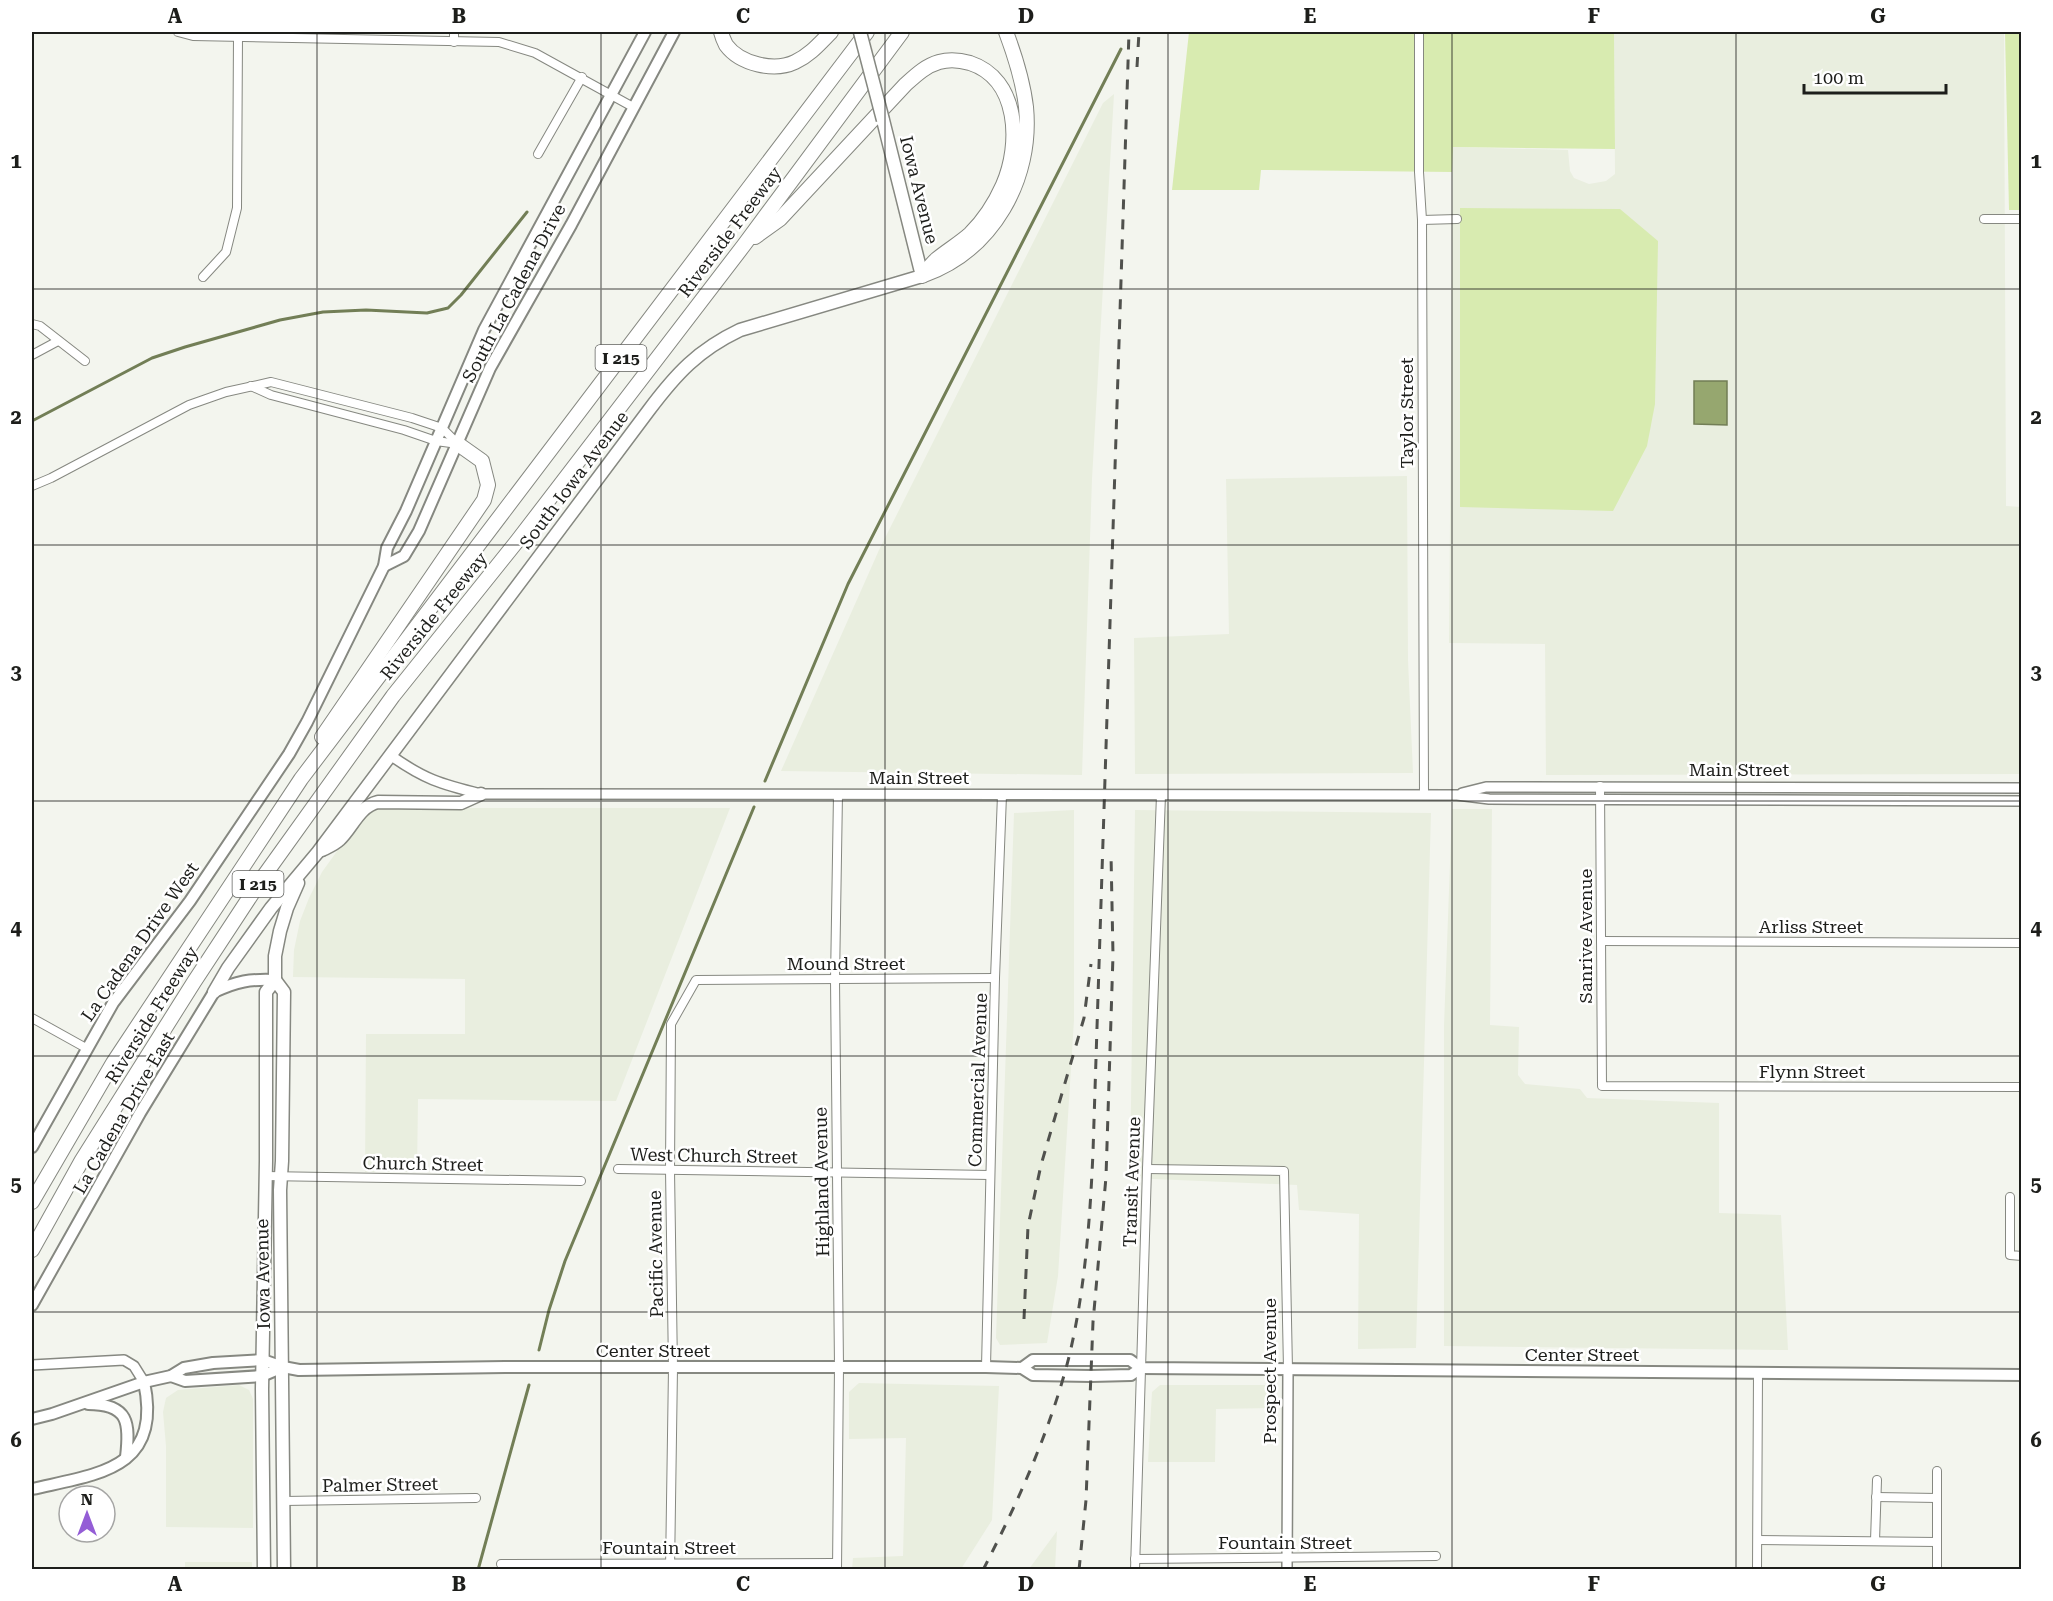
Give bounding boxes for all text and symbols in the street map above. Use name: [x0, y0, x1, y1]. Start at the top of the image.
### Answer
text: A: [168, 4, 183, 28]
text: B: [452, 4, 466, 28]
text: C: [736, 4, 750, 28]
text: D: [1018, 4, 1034, 28]
text: E: [1304, 4, 1317, 28]
text: F: [1588, 4, 1600, 28]
text: G: [1870, 4, 1886, 28]
scale bar: [1804, 57, 1946, 95]
text: 100 m: [1813, 67, 1864, 88]
street label: Iowa Avenue: [896, 134, 943, 246]
text: 1: [10, 149, 22, 173]
text: 1: [2030, 149, 2042, 173]
street label: Riverside Freeway: [674, 162, 786, 301]
street label: South La Cadena Drive: [458, 200, 570, 386]
road number: I 215: [596, 345, 646, 371]
street label: Taylor Street: [1396, 357, 1417, 469]
text: 2: [10, 405, 22, 429]
text: 2: [2030, 405, 2042, 429]
street label: South Iowa Avenue: [515, 406, 632, 553]
street label: Riverside Freeway: [376, 547, 492, 684]
text: 3: [10, 660, 22, 684]
text: 3: [2030, 660, 2042, 684]
street label: Main Street: [1689, 759, 1789, 780]
street label: Main Street: [869, 767, 969, 788]
street label: La Cadena Drive West: [77, 858, 203, 1025]
street label: Sanrive Avenue: [1575, 868, 1596, 1003]
road number: I 215: [232, 871, 284, 897]
text: 4: [10, 916, 22, 940]
street label: Arliss Street: [1759, 916, 1864, 937]
text: 4: [2030, 916, 2042, 940]
street label: Riverside Freeway: [101, 942, 203, 1087]
street label: Mound Street: [787, 953, 906, 974]
street label: Commercial Avenue: [964, 992, 991, 1167]
street label: La Cadena Drive East: [69, 1028, 179, 1198]
street label: Flynn Street: [1759, 1061, 1865, 1082]
street label: Highland Avenue: [810, 1107, 833, 1257]
street label: Transit Avenue: [1119, 1116, 1144, 1248]
street label: West Church Street: [630, 1144, 798, 1167]
street label: Church Street: [362, 1152, 484, 1175]
text: 5: [10, 1172, 22, 1196]
text: 5: [2030, 1172, 2042, 1196]
street label: Pacific Avenue: [644, 1190, 667, 1318]
street label: Iowa Avenue: [251, 1218, 274, 1330]
street label: Prospect Avenue: [1259, 1298, 1280, 1444]
street label: Center Street: [596, 1340, 711, 1361]
street label: Center Street: [1525, 1344, 1640, 1365]
text: 6: [10, 1428, 22, 1452]
text: 6: [2030, 1428, 2042, 1452]
street label: Palmer Street: [322, 1473, 439, 1496]
north arrow: [57, 1484, 117, 1544]
text: N: [81, 1490, 93, 1509]
street label: Fountain Street: [1218, 1532, 1352, 1553]
street label: Fountain Street: [602, 1537, 736, 1558]
text: A: [168, 1572, 183, 1596]
text: B: [452, 1572, 466, 1596]
text: C: [736, 1572, 750, 1596]
text: D: [1018, 1572, 1034, 1596]
text: E: [1304, 1572, 1317, 1596]
text: F: [1588, 1572, 1600, 1596]
text: G: [1870, 1572, 1886, 1596]

